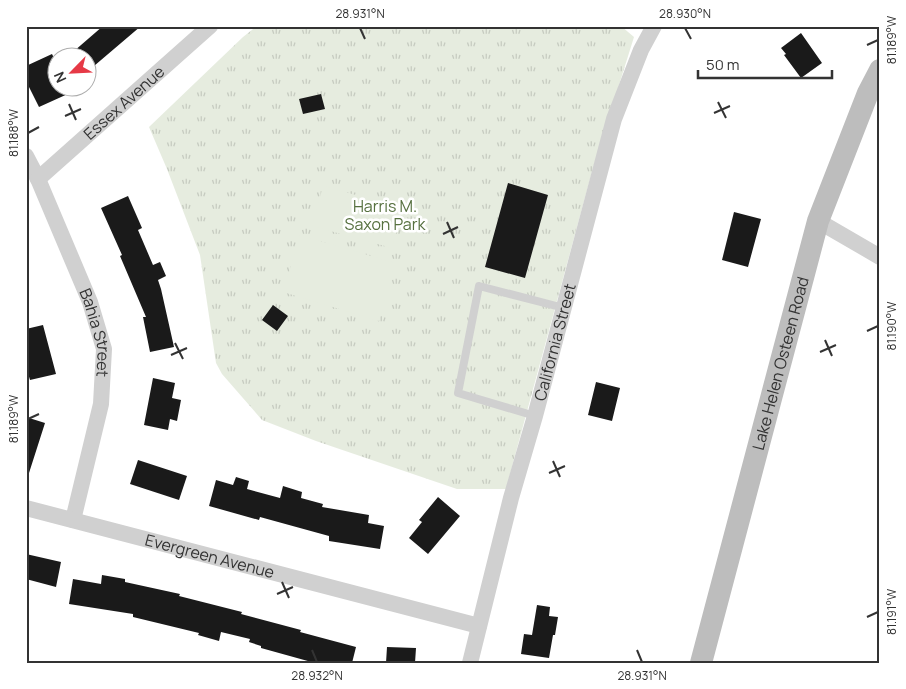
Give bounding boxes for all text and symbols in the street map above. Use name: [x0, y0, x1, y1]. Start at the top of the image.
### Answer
text: 28.931°N: [335, 5, 385, 22]
text: 28.930°N: [659, 5, 711, 22]
text: 81.189°W: [883, 15, 900, 64]
north arrow: [48, 48, 98, 98]
scale bar: [698, 48, 832, 80]
text: 50 m: [706, 54, 740, 75]
street label: Essex Avenue: [79, 61, 169, 145]
text: N: [49, 69, 70, 86]
text: 81.188°W: [5, 108, 22, 157]
park label: Harris M. Saxon Park: [345, 195, 427, 235]
street label: Lake Helen Osteen Road: [747, 274, 814, 452]
street label: California Street: [529, 281, 581, 403]
street label: Bahia Street: [74, 285, 115, 378]
text: 81.190°W: [883, 301, 900, 350]
text: 81.189°W: [5, 394, 22, 443]
street label: Evergreen Avenue: [143, 529, 277, 583]
text: 81.191°W: [883, 588, 900, 635]
text: 28.932°N: [291, 667, 343, 684]
text: 28.931°N: [617, 667, 667, 684]

